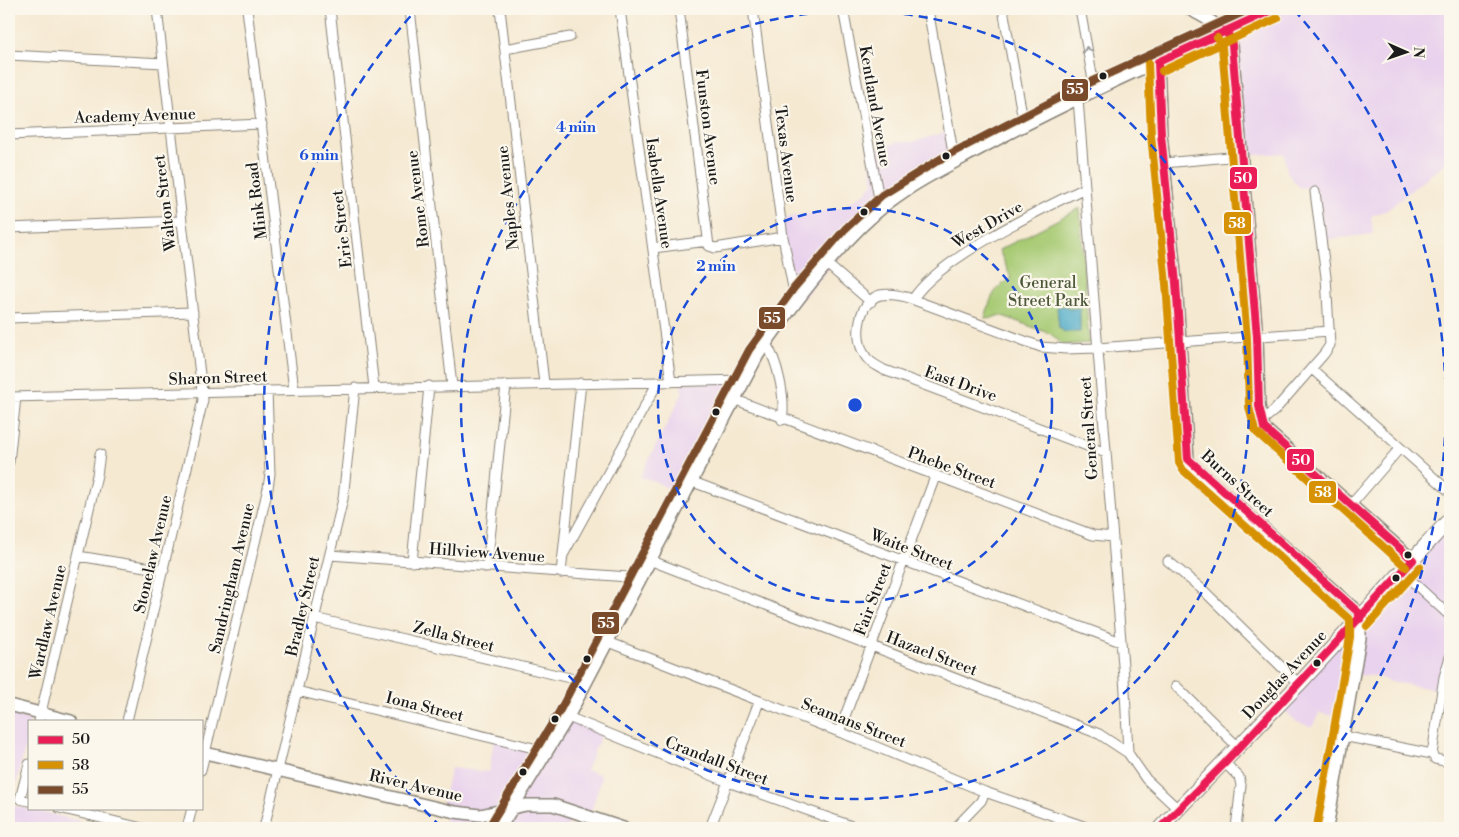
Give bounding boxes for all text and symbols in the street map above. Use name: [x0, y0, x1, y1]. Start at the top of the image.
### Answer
north arrow: [1382, 28, 1432, 78]
street label: Kentland Avenue: [855, 44, 896, 168]
one-way arrow: [1082, 46, 1093, 54]
text: N: [1409, 47, 1427, 58]
street label: Funston Avenue: [691, 68, 725, 186]
unlabelled marker: [1098, 71, 1108, 81]
line badge: 55: [1061, 78, 1089, 102]
text: 55: [1066, 81, 1084, 99]
street label: Academy Avenue: [73, 104, 196, 128]
street label: Texas Avenue: [770, 105, 802, 204]
text: 4 min: [556, 118, 597, 137]
street label: Isabella Avenue: [641, 136, 677, 250]
street label: Naples Avenue: [493, 145, 523, 251]
text: 6 min: [299, 146, 340, 165]
street label: Rome Avenue: [402, 149, 434, 249]
unlabelled marker: [941, 151, 951, 161]
street label: Walton Street: [149, 153, 181, 253]
street label: Mink Road: [242, 161, 272, 241]
line badge: 50: [1229, 166, 1258, 190]
text: 50: [1234, 170, 1252, 188]
street label: Erie Street: [327, 188, 357, 269]
street label: West Drive: [948, 197, 1026, 254]
unlabelled marker: [859, 207, 869, 217]
line badge: 58: [1223, 211, 1252, 235]
text: 58: [1228, 215, 1246, 233]
text: 2 min: [696, 257, 736, 276]
park label: General Street Park: [1008, 273, 1090, 311]
line badge: 55: [758, 306, 786, 330]
text: 55: [763, 310, 781, 328]
street label: East Drive: [922, 362, 1000, 406]
street label: Sharon Street: [168, 366, 268, 390]
street label: General Street: [1075, 375, 1103, 480]
centre of rings: [846, 396, 864, 414]
unlabelled marker: [711, 407, 721, 417]
street label: Phebe Street: [905, 443, 999, 493]
street label: Burns Street: [1196, 445, 1278, 522]
line badge: 50: [1286, 448, 1315, 472]
text: 50: [1292, 452, 1310, 470]
line badge: 58: [1308, 480, 1337, 504]
text: 58: [1314, 484, 1332, 502]
street label: Stonelaw Avenue: [130, 493, 176, 615]
street label: Sandringham Avenue: [205, 501, 259, 655]
street label: Waite Street: [866, 525, 956, 575]
street label: Hillview Avenue: [428, 539, 546, 567]
unlabelled marker: [1403, 550, 1413, 560]
street label: Bradley Street: [281, 554, 324, 659]
street label: Fair Street: [850, 560, 896, 639]
street label: Wardlaw Avenue: [25, 563, 71, 683]
unlabelled marker: [1391, 573, 1401, 583]
line badge: 55: [591, 611, 620, 635]
text: 55: [597, 615, 615, 633]
street label: Zella Street: [411, 617, 497, 657]
street label: Douglas Avenue: [1238, 626, 1331, 723]
street label: Hazael Street: [883, 627, 980, 681]
unlabelled marker: [582, 654, 592, 664]
unlabelled marker: [1312, 658, 1322, 668]
street label: Iona Street: [384, 688, 466, 726]
street label: Seamans Street: [798, 694, 909, 752]
unlabelled marker: [550, 714, 560, 724]
legend: [28, 720, 202, 810]
text: 50: [72, 730, 90, 749]
street label: Crandall Street: [662, 732, 771, 790]
text: 58: [72, 756, 89, 775]
street label: River Avenue: [367, 766, 464, 806]
unlabelled marker: [518, 767, 528, 777]
text: 55: [72, 780, 89, 799]

